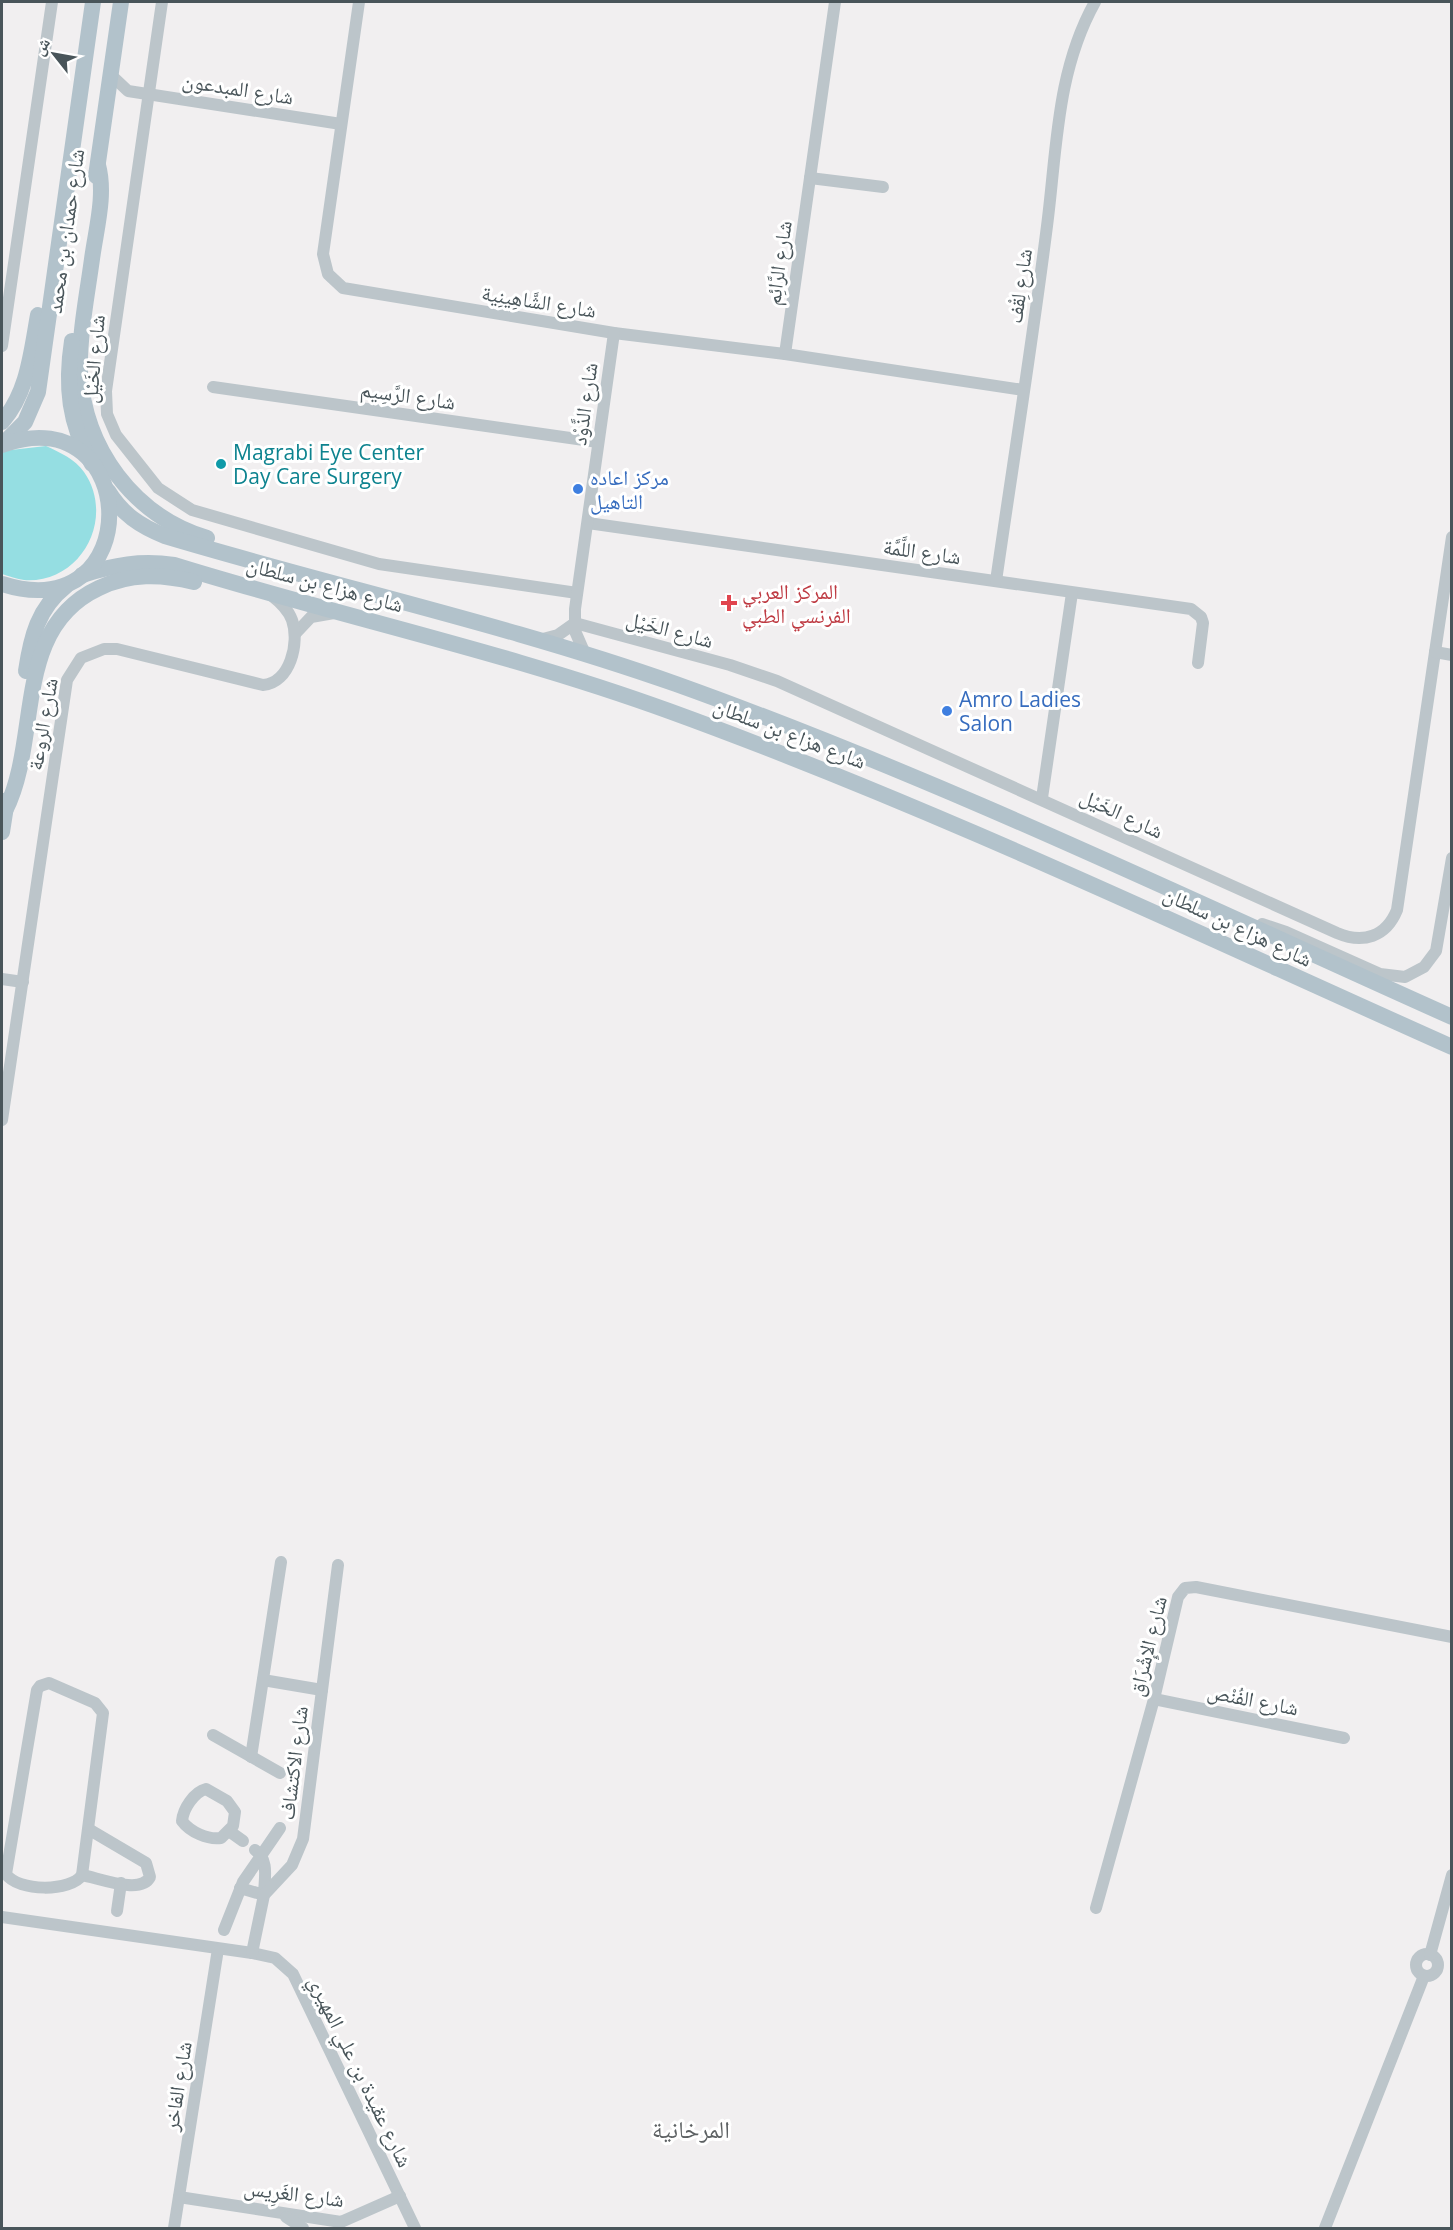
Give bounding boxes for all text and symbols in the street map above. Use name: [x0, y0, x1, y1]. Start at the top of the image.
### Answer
north arrow: [24, 24, 84, 84]
text: ش: [27, 33, 55, 59]
street label: شارع المبدعون: [180, 65, 296, 111]
street label: شارع حمدان بن محمد: [40, 147, 90, 315]
street label: شارع الرَّائِم: [758, 219, 799, 307]
street label: شارع لِقْف: [1000, 247, 1038, 325]
street label: شارع الشَّاهِينِية: [480, 278, 598, 324]
street label: شارع الخَيْل: [75, 314, 111, 404]
street label: شارع الذَّوْد: [564, 361, 604, 447]
street label: شارع الرَّسِيم: [358, 374, 457, 417]
place label: Magrabi Eye Center Day Care Surgery: [233, 438, 424, 490]
marker: Magrabi Eye Center Day Care Surgery: [214, 457, 228, 471]
place label: مركز اعاده التاهيل: [590, 463, 669, 515]
marker: مركز اعاده التاهيل: [571, 482, 585, 496]
street label: شارع اللَّمَّة: [881, 532, 963, 570]
street label: شارع هزاع بن سلطان: [244, 550, 406, 618]
place label: المركز العربي الفرنسي الطبي: [742, 577, 851, 632]
marker: المركز العربي الفرنسي الطبي: [720, 594, 738, 612]
street label: شارع الخَيْل: [623, 604, 717, 654]
street label: شارع الروعة: [20, 676, 64, 772]
place label: Amro Ladies Salon: [959, 685, 1081, 737]
street label: شارع هزاع بن سلطان: [710, 691, 870, 775]
marker: Amro Ladies Salon: [940, 704, 954, 718]
street label: شارع الخَيْل: [1076, 782, 1168, 844]
street label: شارع هزاع بن سلطان: [1159, 879, 1317, 973]
street label: شارع الإِشْرَاق: [1121, 1593, 1174, 1699]
street label: شارع الفُنْص: [1205, 1676, 1301, 1722]
street label: شارع الاكتشاف: [272, 1704, 314, 1822]
street label: شارع عقيدة بن علي المهيري: [299, 1971, 420, 2173]
street label: شارع الفاخر: [156, 2039, 198, 2134]
district label: المرخانية: [652, 2112, 730, 2145]
street label: شارع الغَرِيس: [242, 2173, 346, 2216]

